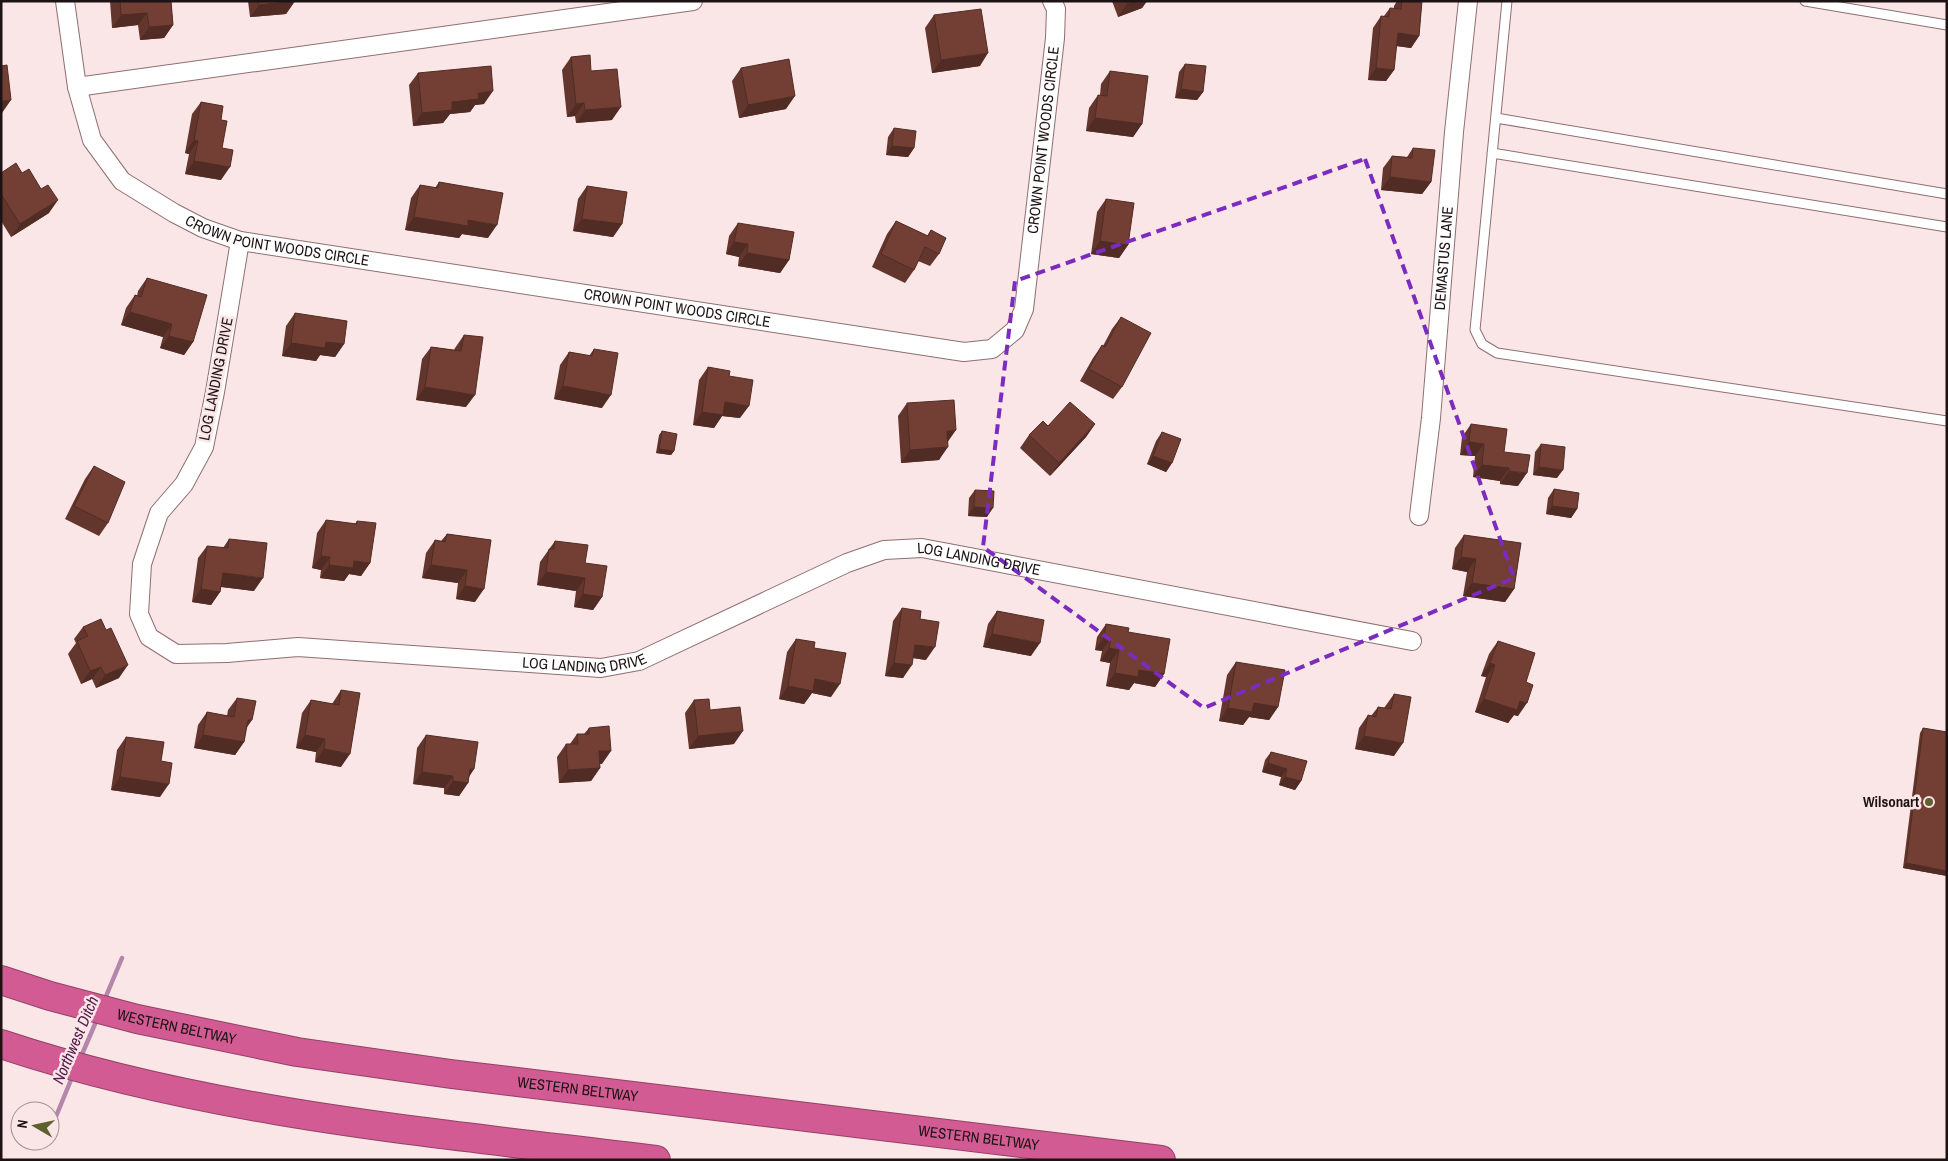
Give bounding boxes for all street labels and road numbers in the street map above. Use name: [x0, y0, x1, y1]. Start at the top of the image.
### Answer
street label: CROWN POINT WOODS CIRCLE: [1022, 45, 1064, 235]
street label: DEMASTUS LANE: [1429, 206, 1458, 311]
street label: CROWN POINT WOODS CIRCLE: [182, 210, 371, 271]
street label: CROWN POINT WOODS CIRCLE: [583, 283, 772, 332]
street label: LOG LANDING DRIVE: [193, 316, 238, 442]
street label: LOG LANDING DRIVE: [917, 537, 1042, 580]
street label: LOG LANDING DRIVE: [522, 648, 650, 679]
street label: WESTERN BELTWAY: [115, 1003, 239, 1049]
street label: WESTERN BELTWAY: [516, 1071, 640, 1107]
street label: WESTERN BELTWAY: [917, 1120, 1041, 1155]

